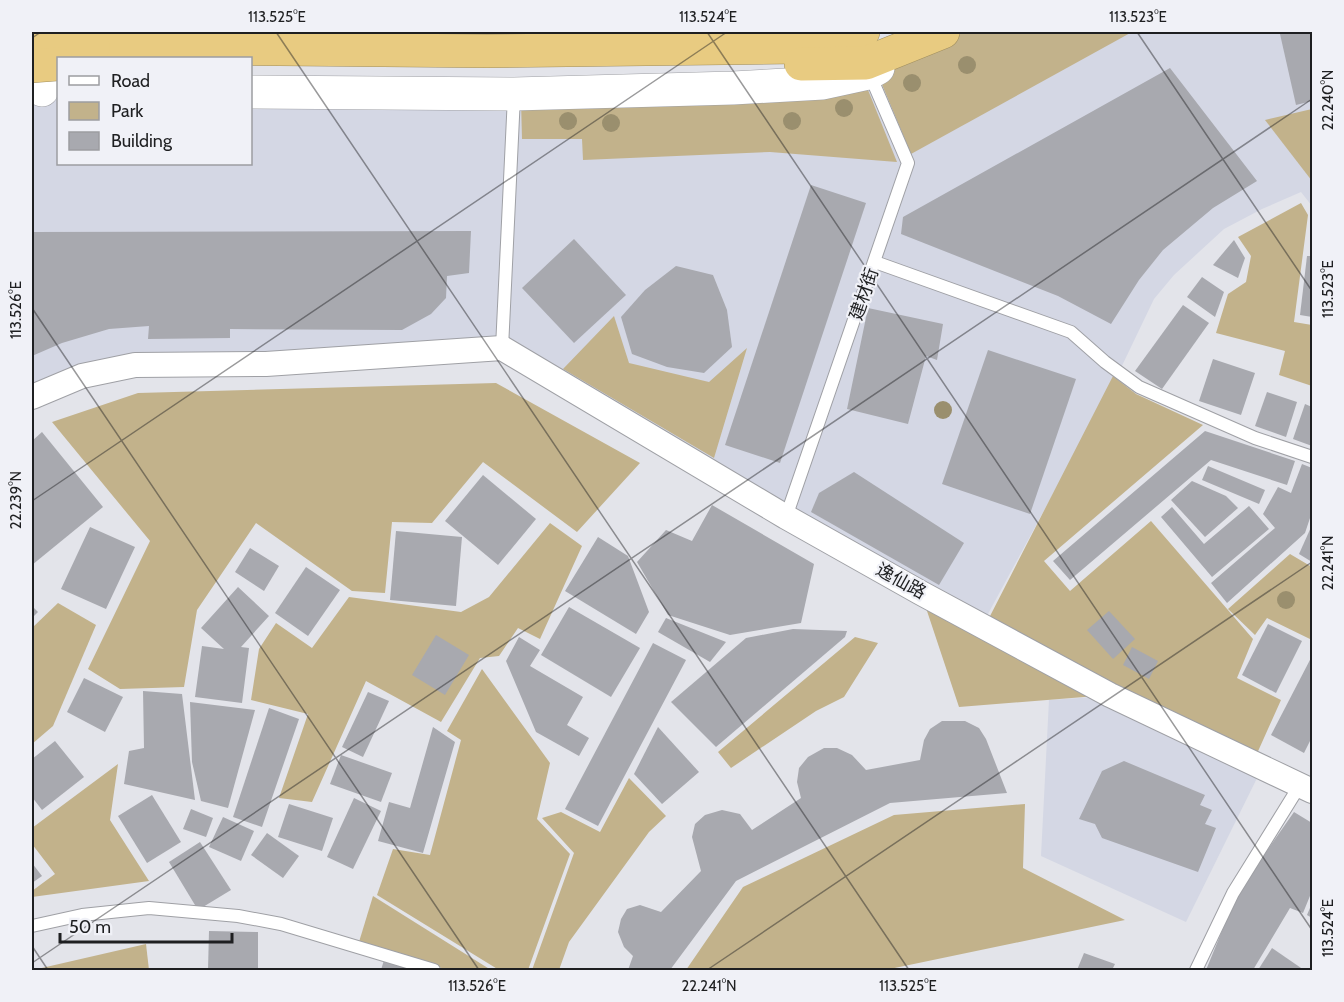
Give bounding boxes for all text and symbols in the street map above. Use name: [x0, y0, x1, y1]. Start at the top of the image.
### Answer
text: 113.525°E: [248, 8, 306, 26]
text: 113.524°E: [679, 8, 737, 26]
text: 113.523°E: [1109, 8, 1167, 26]
legend: [57, 57, 252, 165]
text: Road: [111, 70, 150, 92]
text: 22.240°N: [1319, 70, 1337, 130]
text: Park: [111, 100, 144, 122]
text: Building: [111, 130, 173, 152]
text: 113.523°E: [1319, 260, 1337, 318]
street label: 建材街: [845, 265, 883, 323]
text: 113.526°E: [7, 281, 25, 339]
text: 22.239°N: [7, 471, 25, 529]
text: 22.241°N: [1319, 535, 1337, 591]
street label: 逸仙路: [872, 558, 930, 604]
text: 113.524°E: [1319, 899, 1337, 957]
scale bar: [60, 906, 232, 944]
text: 50 m: [69, 916, 111, 938]
text: 113.526°E: [448, 977, 506, 995]
text: 22.241°N: [681, 977, 737, 995]
text: 113.525°E: [879, 977, 937, 995]

